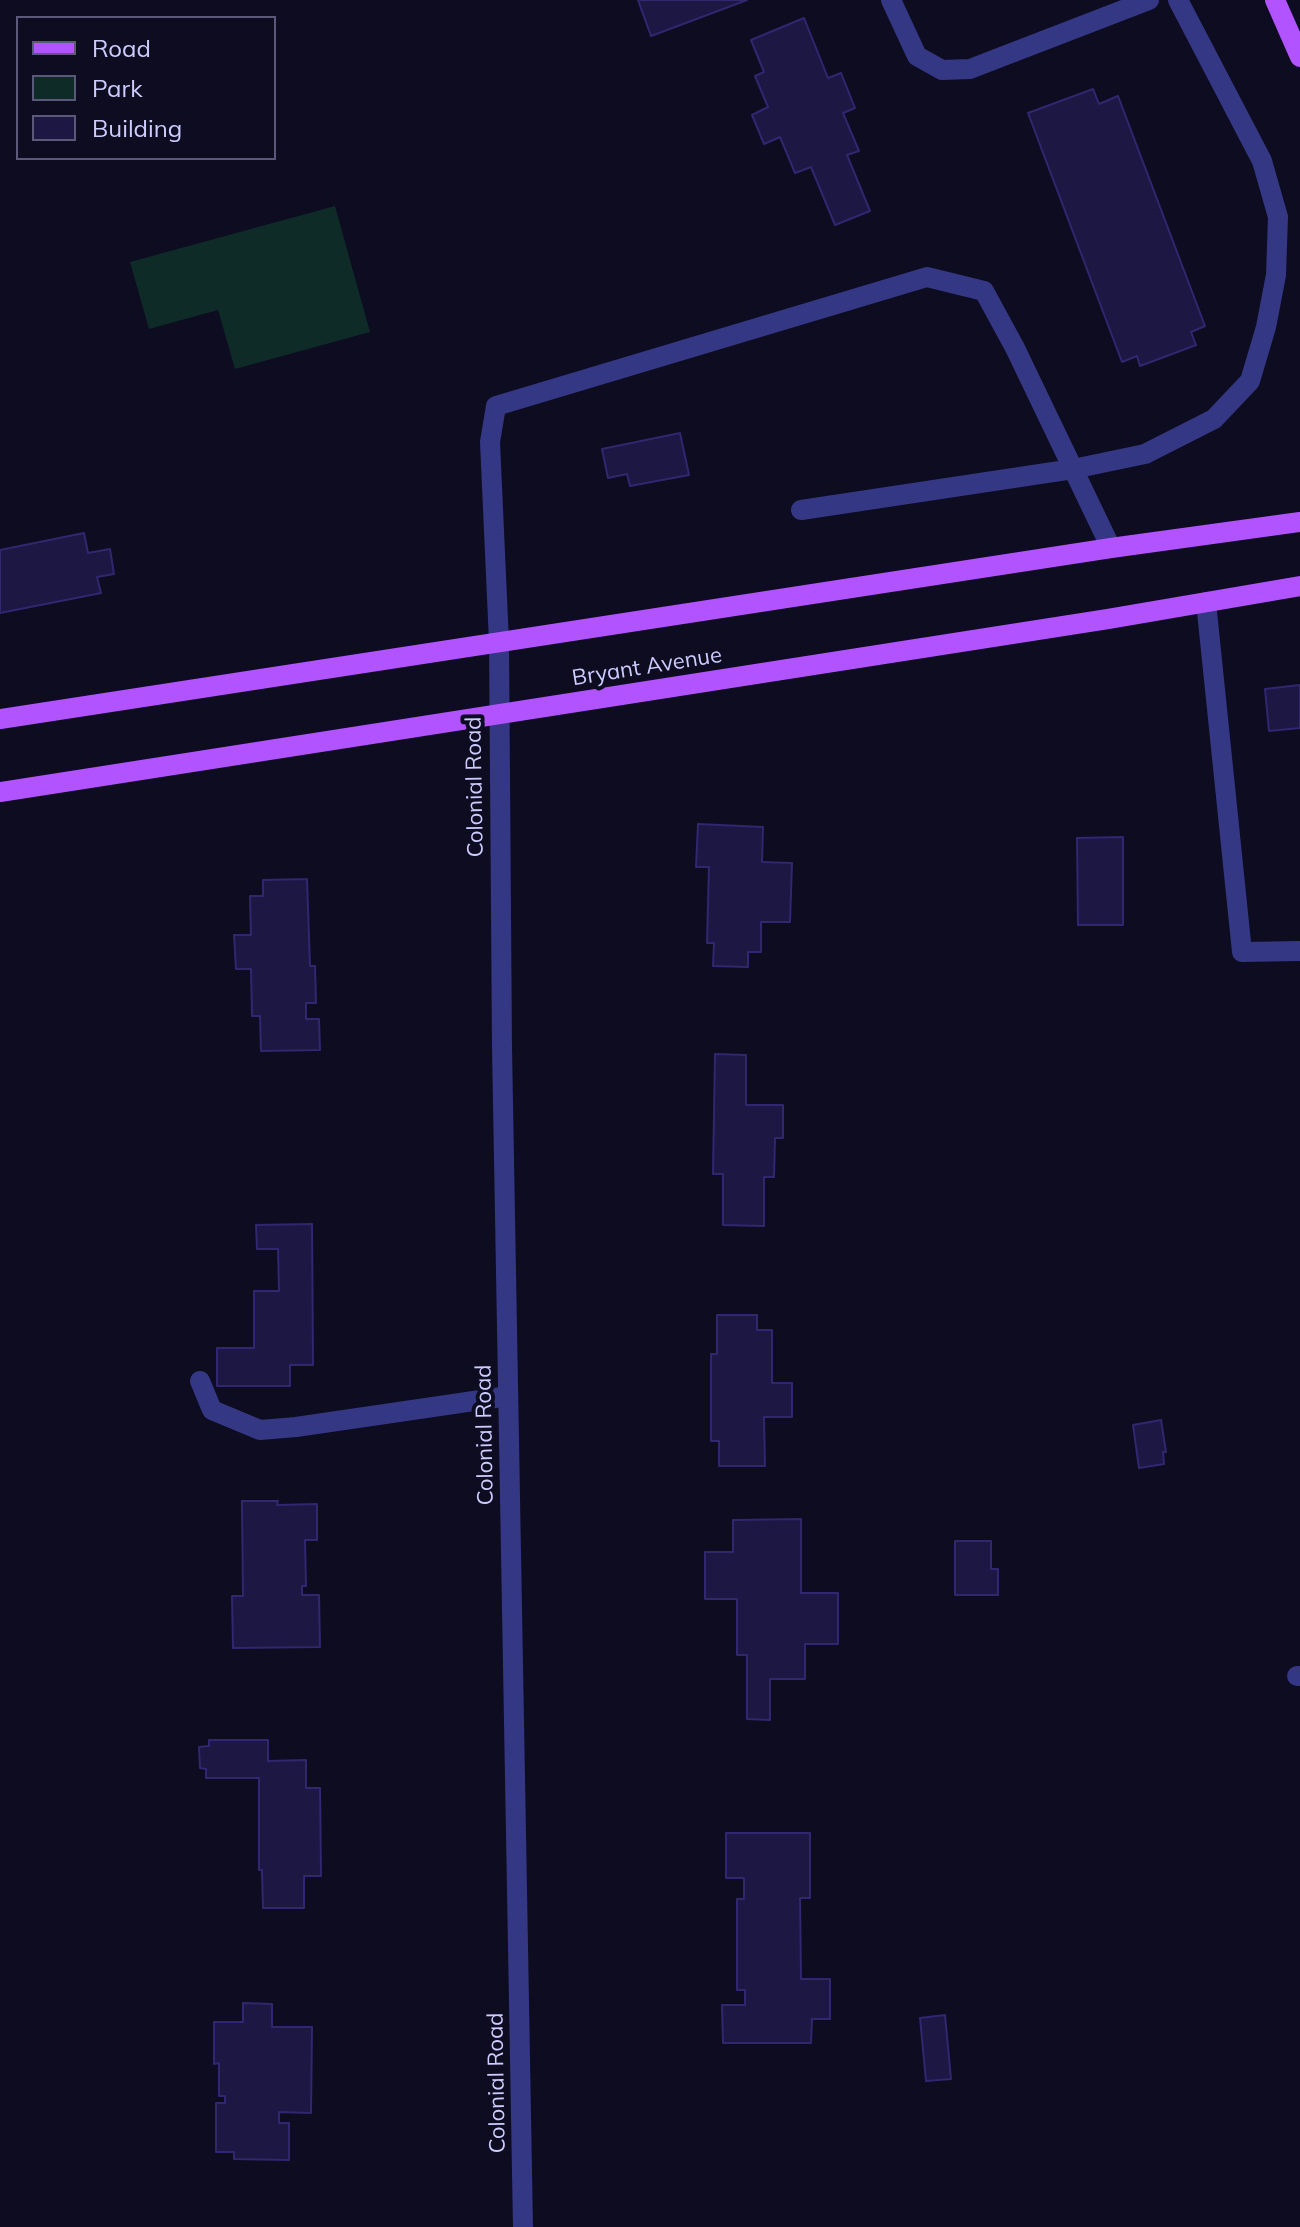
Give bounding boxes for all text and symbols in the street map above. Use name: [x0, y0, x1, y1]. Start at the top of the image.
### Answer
legend: [16, 16, 276, 160]
text: Road: [92, 33, 151, 63]
text: Park: [92, 73, 143, 103]
text: Building: [92, 113, 182, 143]
street label: Bryant Avenue: [570, 642, 724, 692]
street label: Colonial Road: [461, 716, 489, 858]
street label: Colonial Road: [471, 1364, 499, 1506]
street label: Colonial Road: [483, 2012, 511, 2154]

